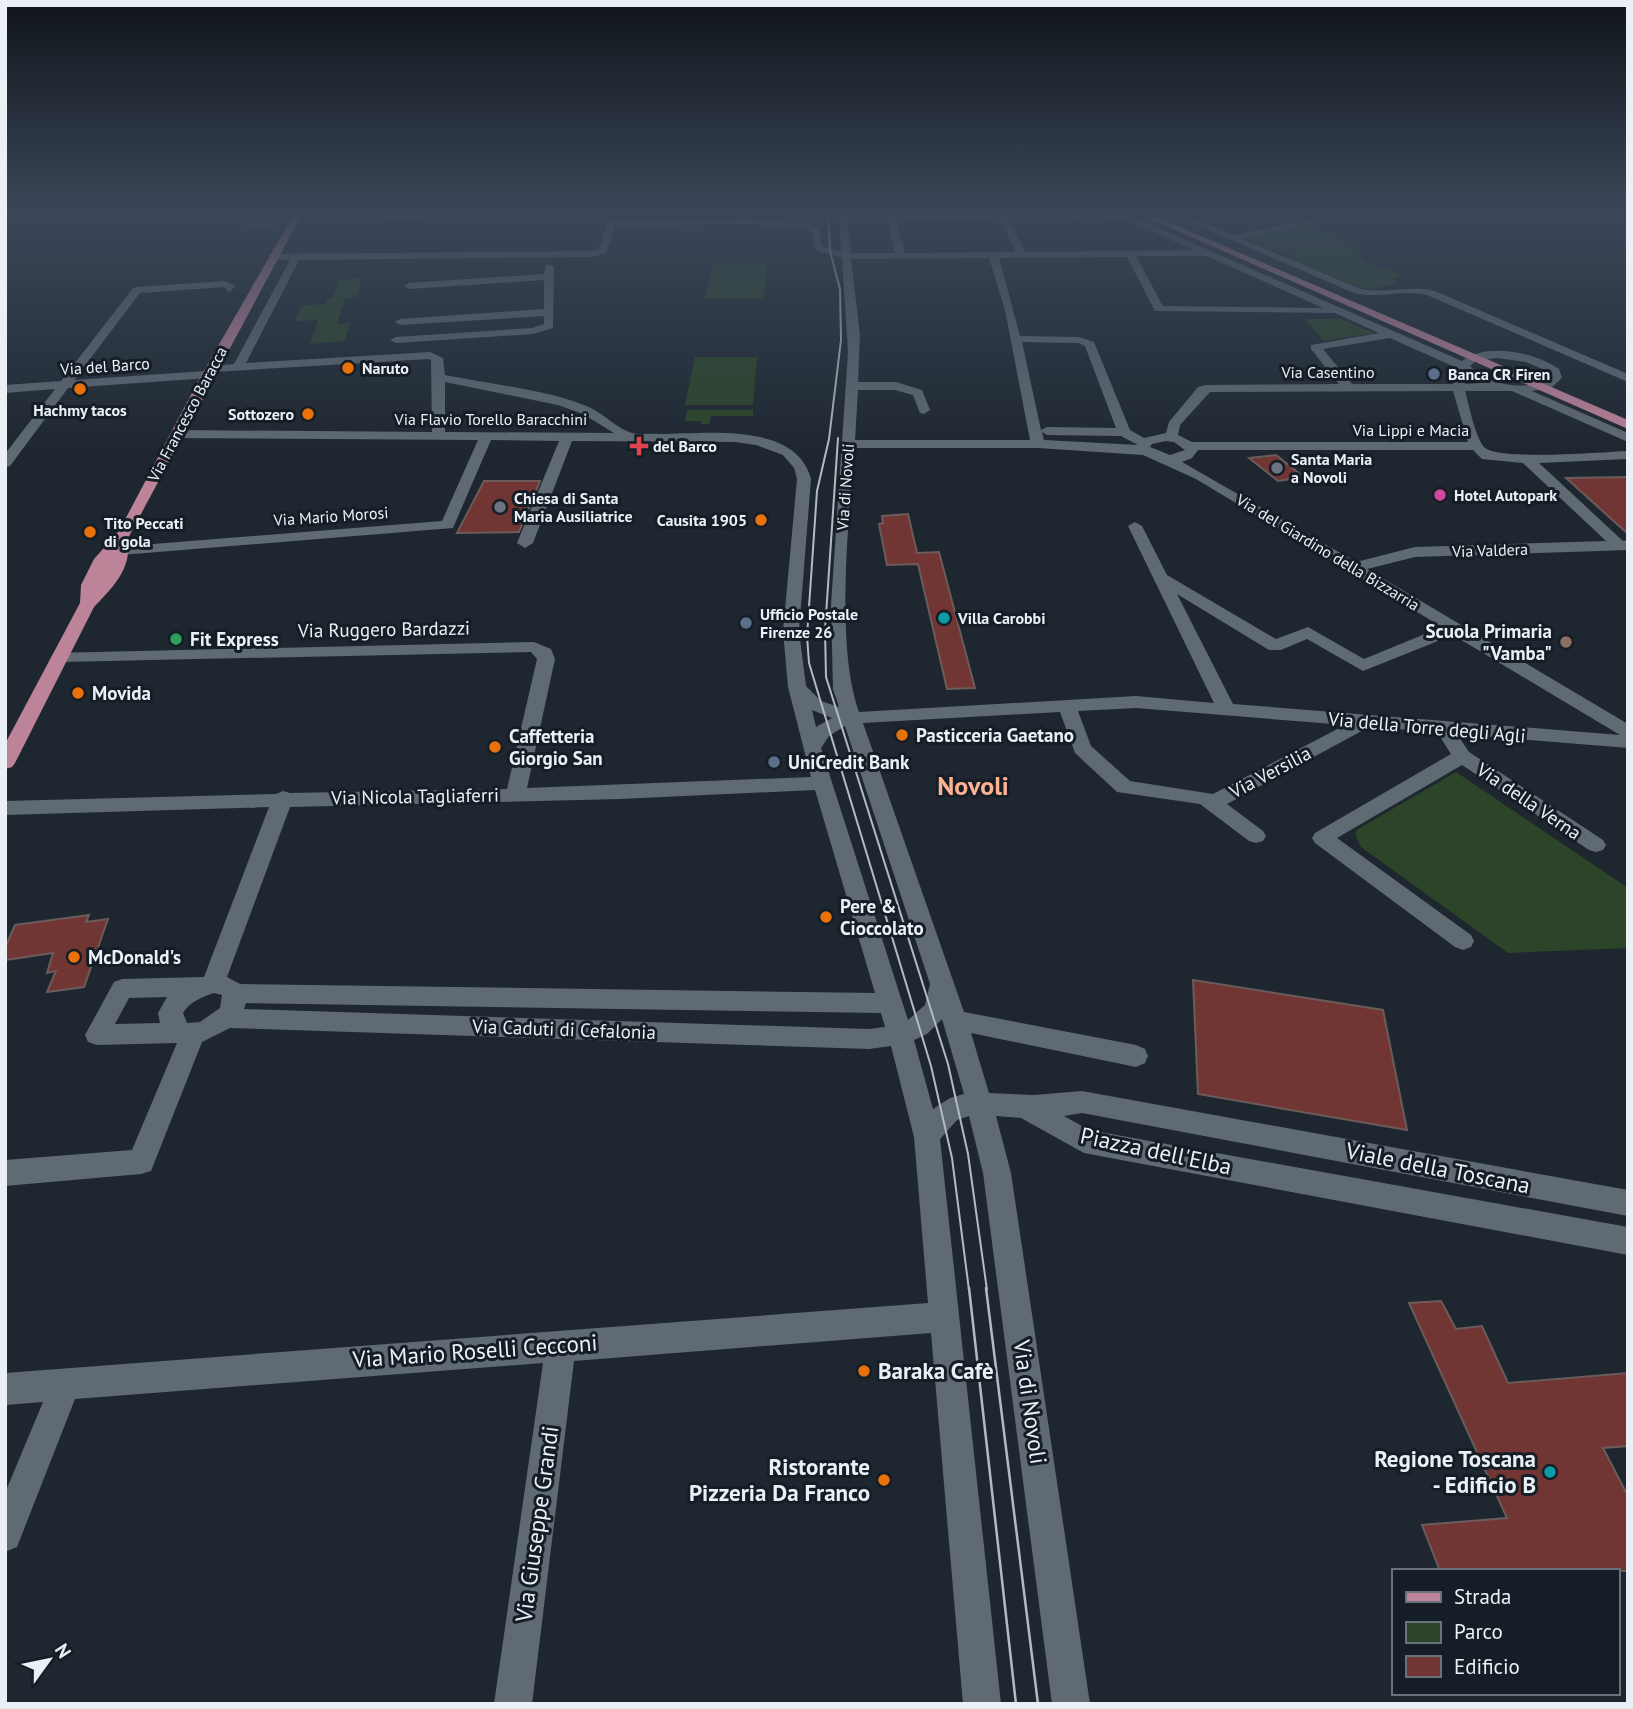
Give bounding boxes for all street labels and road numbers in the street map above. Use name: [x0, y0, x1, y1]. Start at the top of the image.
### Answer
street label: Via Francesco Baracca: [142, 343, 231, 486]
street label: Via del Barco: [59, 353, 150, 379]
street label: Via Casentino: [1280, 362, 1375, 382]
street label: Via Flavio Torello Baracchini: [394, 409, 587, 429]
street label: Via Lippi e Macia: [1352, 420, 1469, 440]
street label: Via di Novoli: [832, 443, 858, 532]
street label: Via del Giardino della Bizzarria: [1232, 489, 1423, 615]
street label: Via Mario Morosi: [272, 502, 389, 530]
street label: Via Valdera: [1451, 539, 1528, 561]
street label: Via Ruggero Bardazzi: [297, 615, 470, 643]
street label: Via della Torre degli Agli: [1326, 706, 1527, 748]
street label: Via Versilia: [1224, 741, 1315, 804]
street label: Via della Verna: [1471, 757, 1586, 845]
street label: Via Nicola Tagliaferri: [330, 783, 499, 809]
street label: Via Caduti di Cefalonia: [471, 1014, 656, 1044]
street label: Piazza dell'Elba: [1078, 1120, 1234, 1181]
street label: Viale della Toscana: [1343, 1135, 1533, 1200]
street label: Via Mario Roselli Cecconi: [351, 1327, 598, 1374]
street label: Via di Novoli: [1007, 1337, 1054, 1466]
street label: Via Giuseppe Grandi: [508, 1424, 565, 1625]

